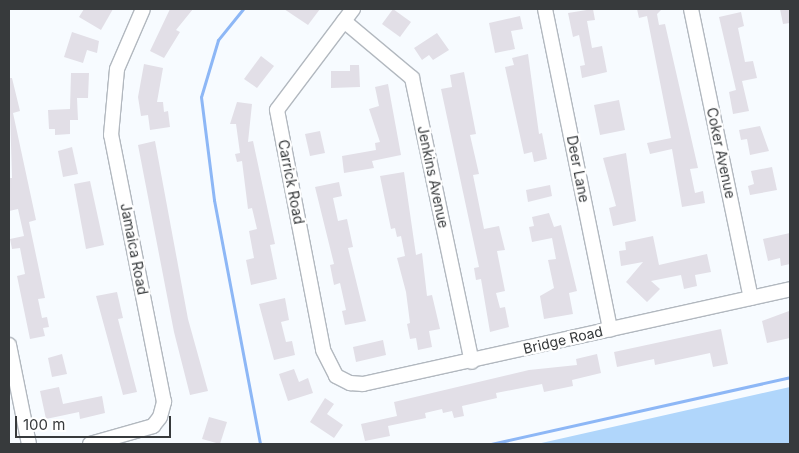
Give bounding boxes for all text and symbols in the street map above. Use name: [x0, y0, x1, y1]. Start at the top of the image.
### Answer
street label: Coker Avenue: [703, 106, 739, 200]
street label: Jenkins Avenue: [414, 124, 452, 230]
street label: Deer Lane: [563, 134, 593, 204]
street label: Carrick Road: [275, 138, 307, 226]
street label: Jamaica Road: [117, 202, 151, 296]
street label: Bridge Road: [522, 323, 604, 357]
scale bar: [18, 406, 174, 438]
text: 100 m: [23, 415, 65, 434]

